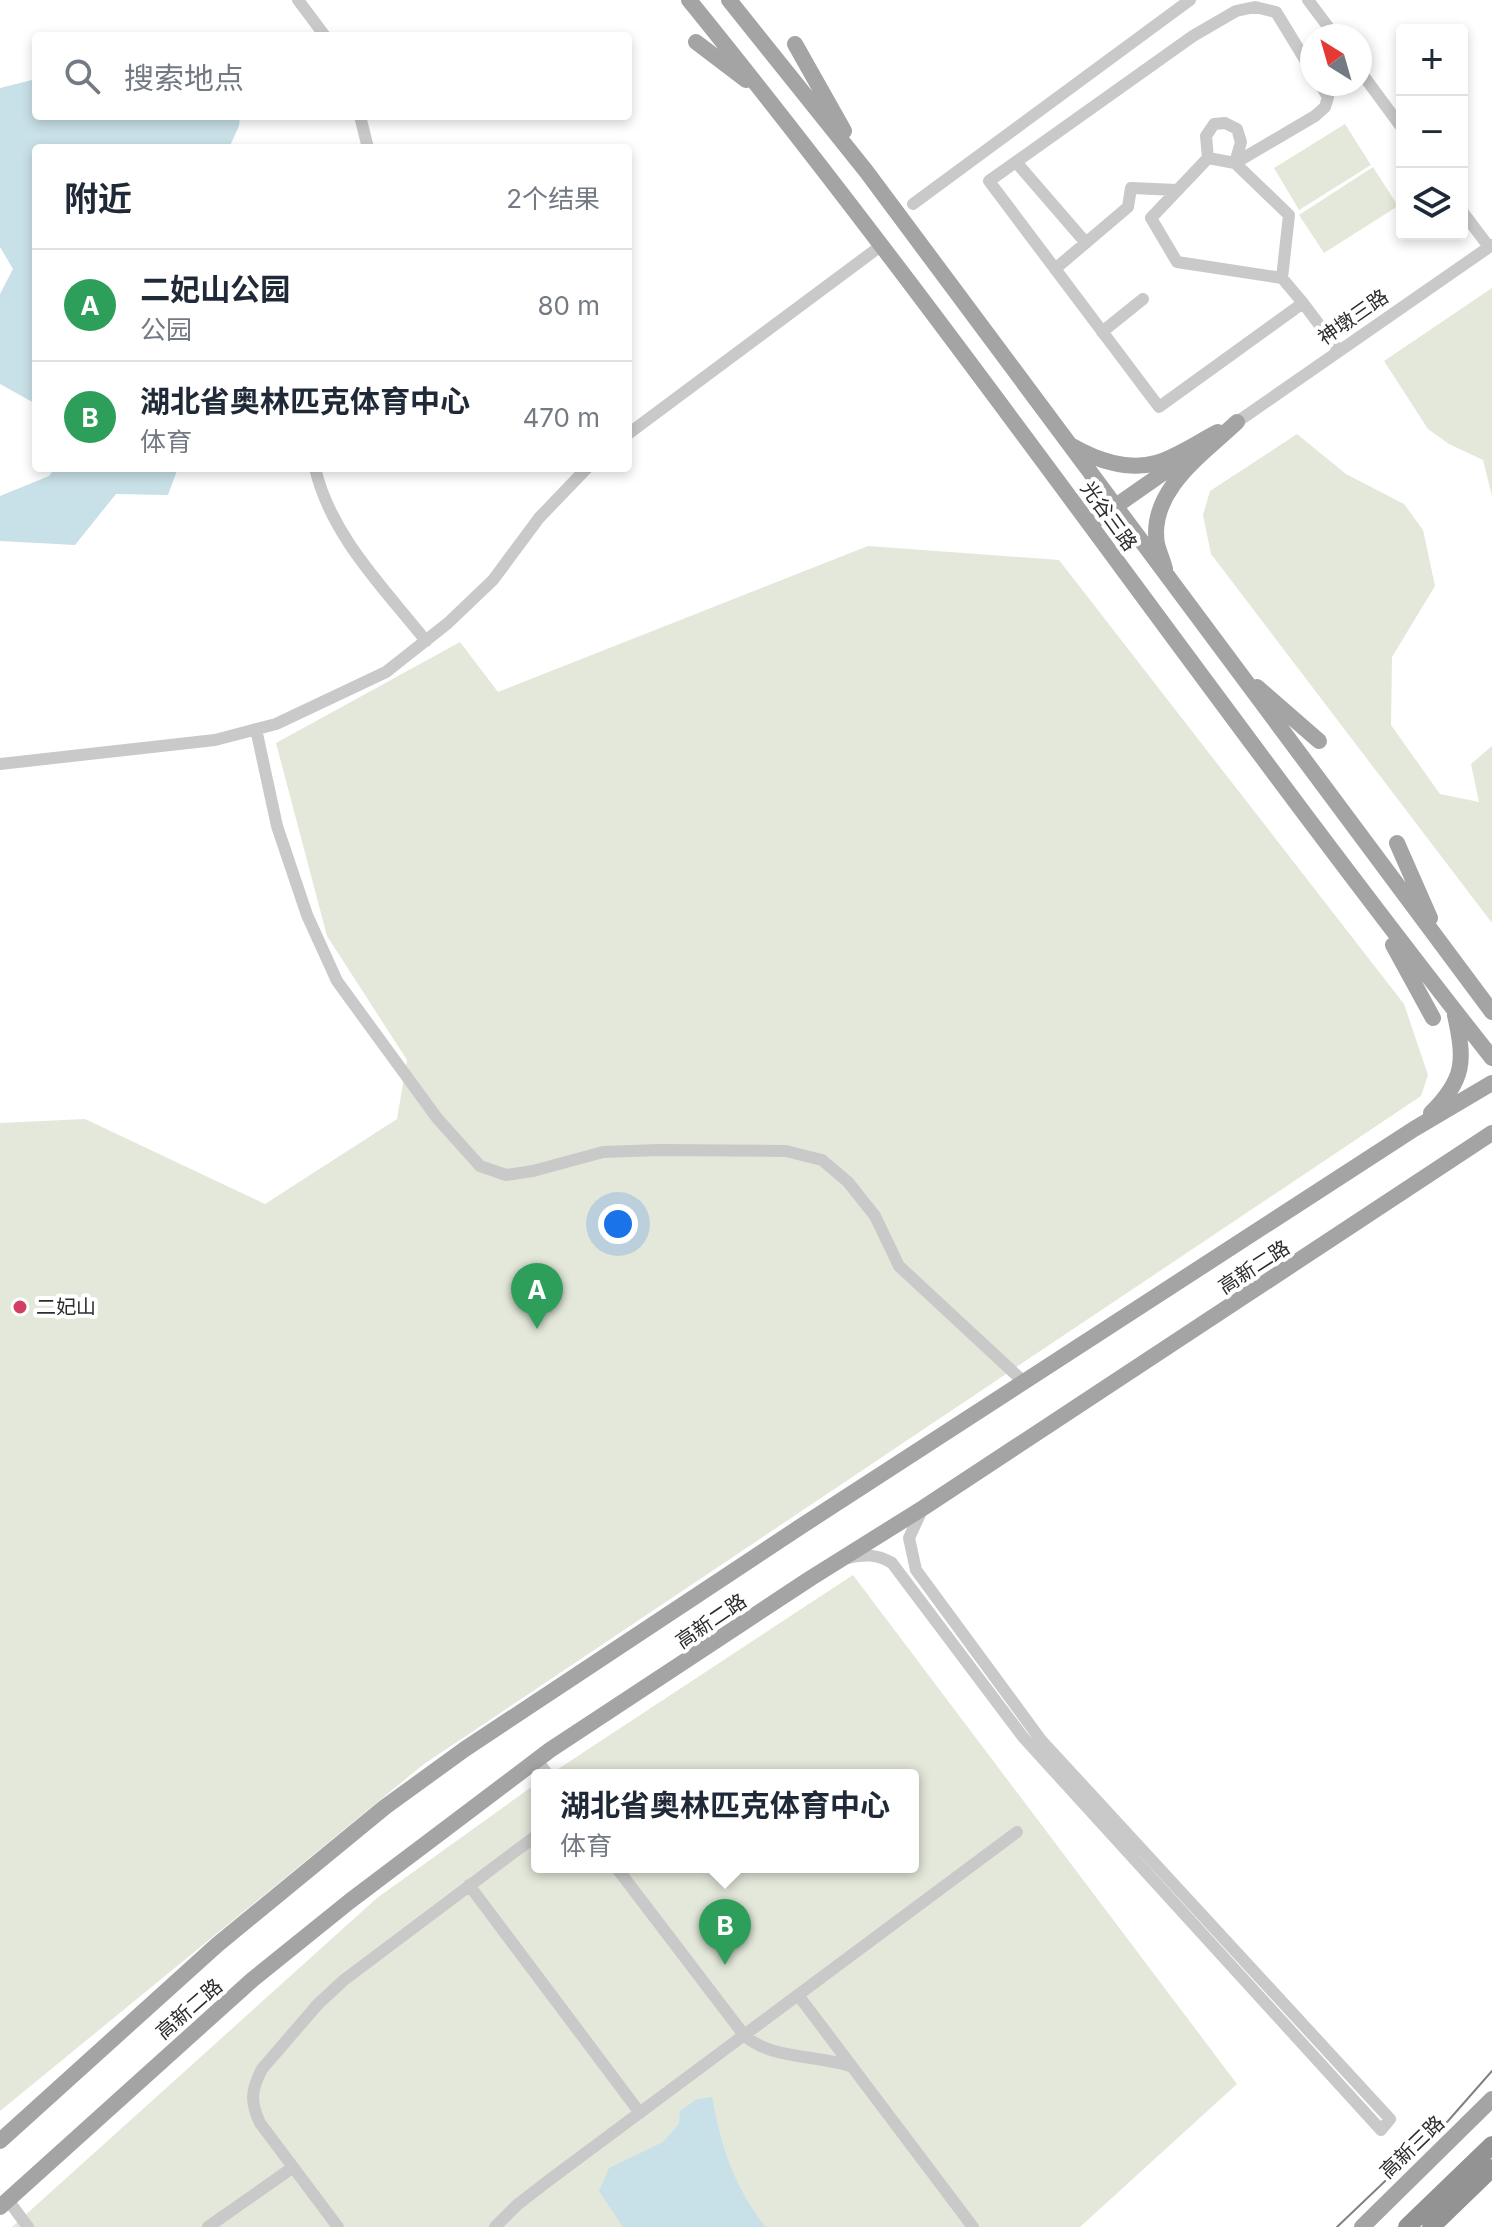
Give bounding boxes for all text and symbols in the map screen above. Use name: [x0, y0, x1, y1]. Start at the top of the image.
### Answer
north arrow: [1300, 24, 1372, 96]
map controls: [1396, 24, 1468, 240]
button: +: [1396, 24, 1468, 96]
search box: [32, 32, 632, 120]
icon: search: [60, 54, 104, 98]
text: 搜索地点: [124, 60, 244, 96]
button: −: [1396, 96, 1468, 168]
button: layers: [1396, 168, 1468, 240]
text: 附近: [64, 178, 132, 219]
text: 2个结果: [506, 183, 600, 214]
text: 二妃山公园: [140, 271, 290, 307]
street label: 神墩三路: [1313, 284, 1393, 350]
text: A: [80, 290, 100, 321]
text: 80 m: [537, 290, 600, 321]
text: 公园: [140, 314, 192, 345]
text: 湖北省奥林匹克体育中心: [140, 383, 470, 419]
text: B: [81, 402, 99, 433]
text: 470 m: [522, 402, 600, 433]
text: 体育: [140, 426, 192, 457]
street label: 光谷三路: [1076, 477, 1142, 555]
your location: [598, 1204, 638, 1244]
street label: 高新二路: [1214, 1235, 1294, 1299]
pin: A: [511, 1263, 563, 1329]
place label: 二妃山: [36, 1295, 96, 1319]
marker: 二妃山: [11, 1298, 29, 1316]
street label: 高新二路: [671, 1589, 751, 1653]
popup: [531, 1769, 919, 1873]
text: 湖北省奥林匹克体育中心: [560, 1787, 890, 1823]
text: 体育: [560, 1830, 612, 1861]
pin: B: [699, 1899, 751, 1965]
street label: 高新二路: [151, 1974, 227, 2044]
street label: 高新三路: [1375, 2111, 1449, 2183]

